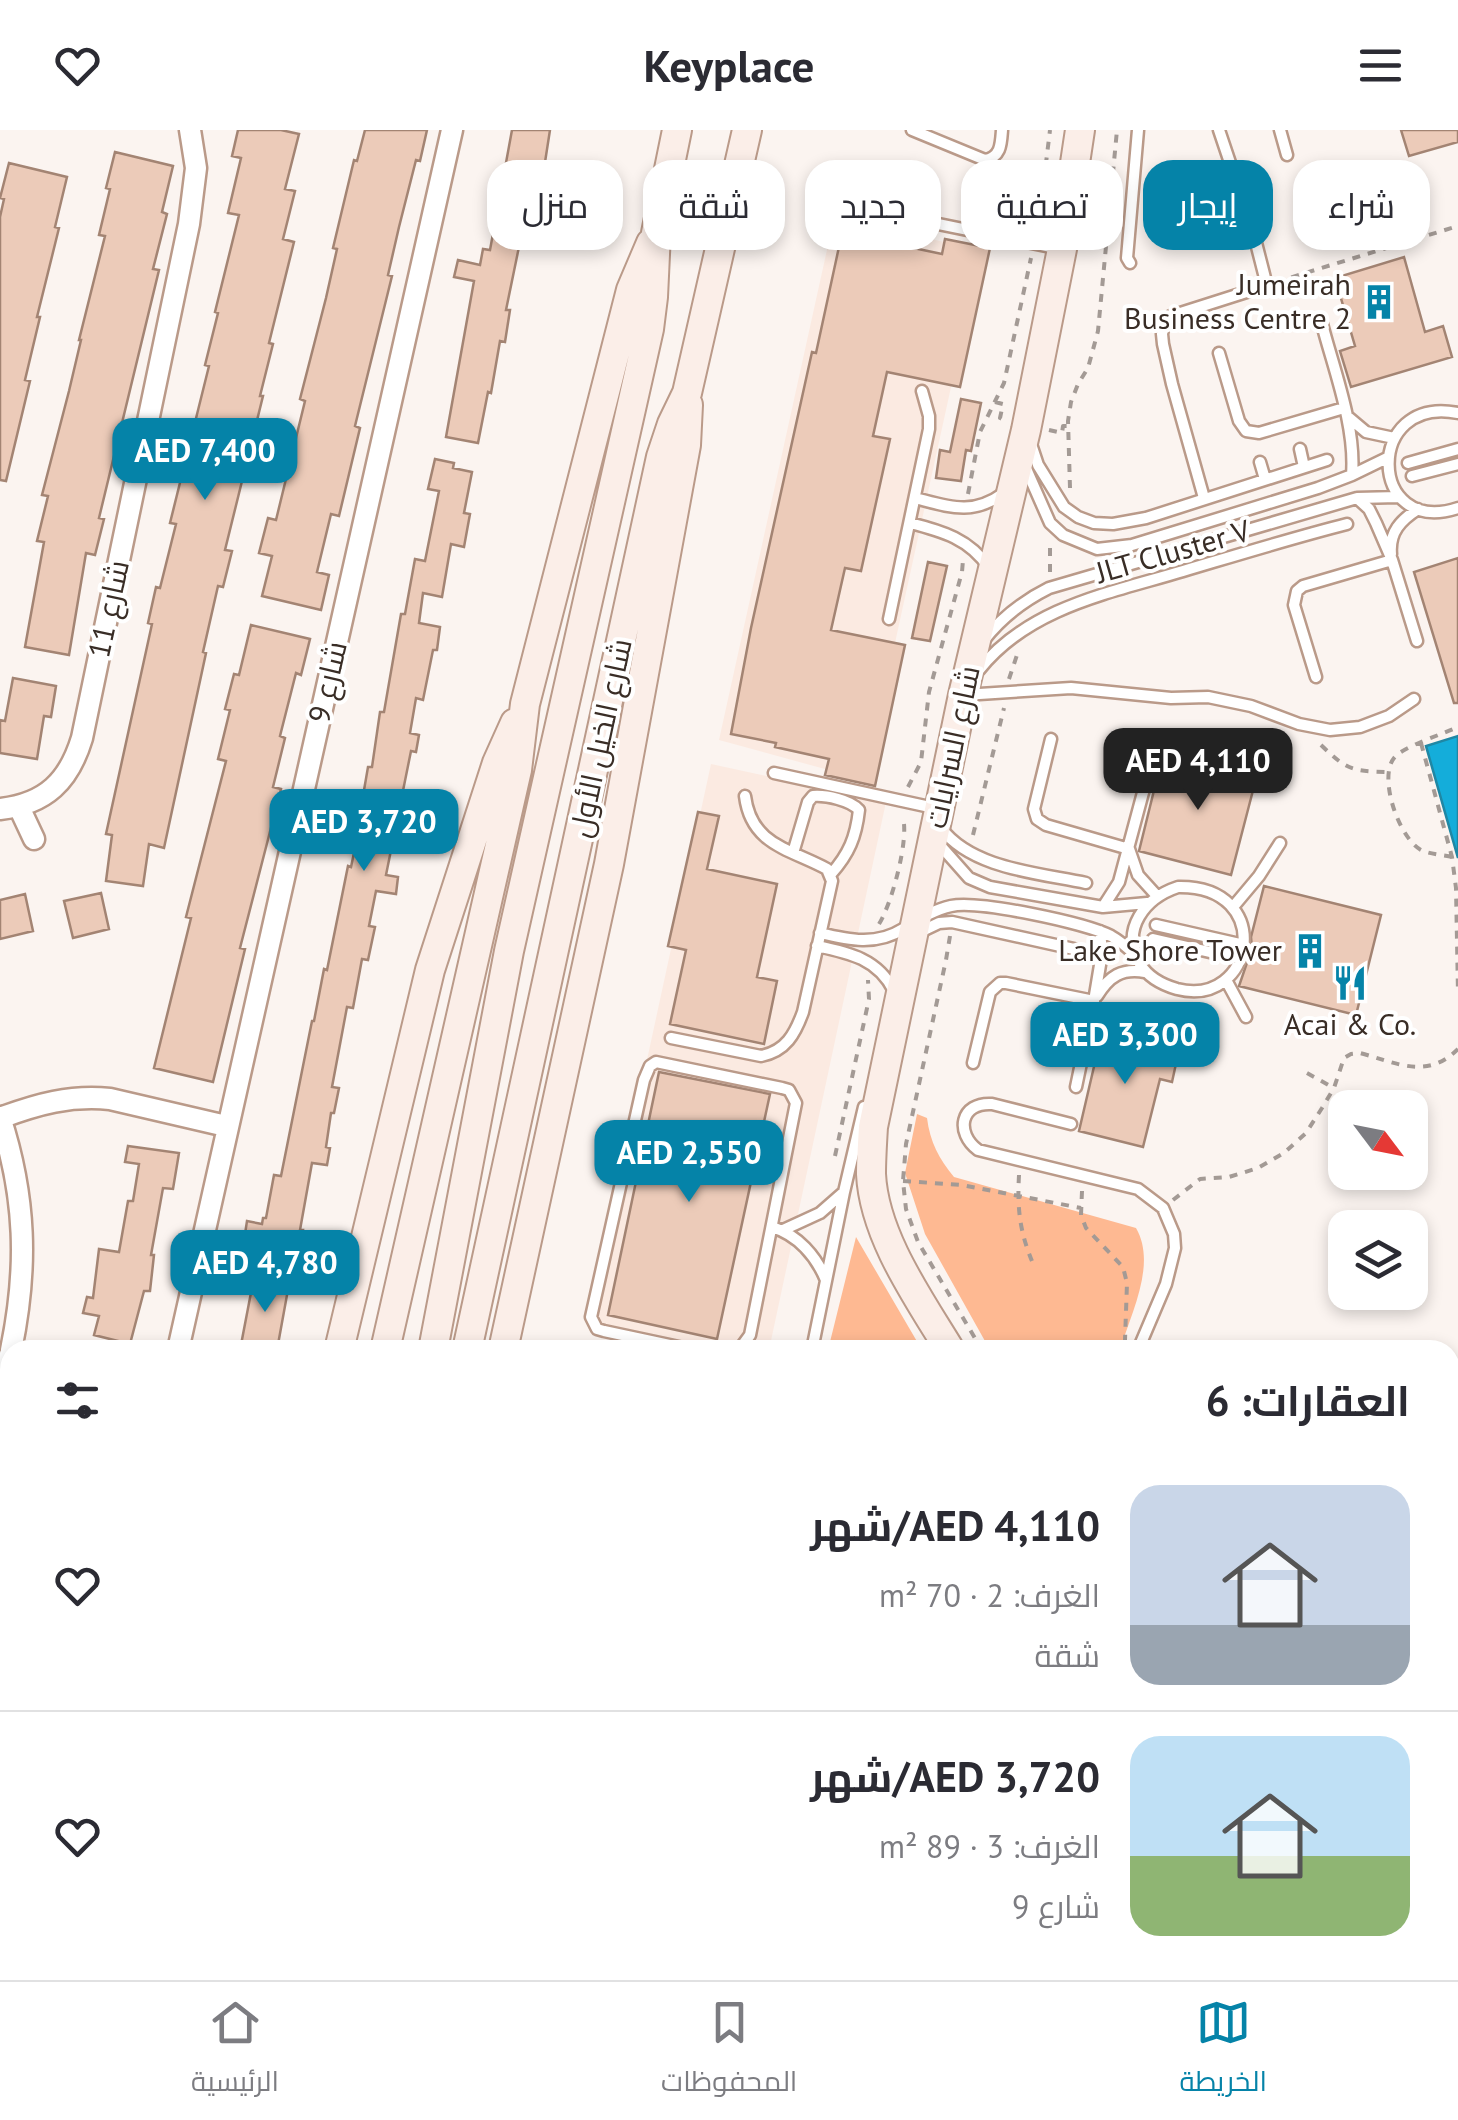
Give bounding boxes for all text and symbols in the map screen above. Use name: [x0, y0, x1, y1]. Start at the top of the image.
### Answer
text: Keyplace: [644, 36, 814, 94]
icon: heart: [50, 38, 105, 93]
icon: menu: [1353, 38, 1408, 93]
chip: منزل: [487, 160, 623, 250]
chip: شقة: [643, 160, 785, 250]
chip: جديد: [805, 160, 941, 250]
chip: تصفية: [961, 160, 1123, 250]
chip: إيجار: [1143, 160, 1273, 250]
chip: شراء: [1293, 160, 1430, 250]
place label: Jumeirah Business Centre 2: [1124, 264, 1351, 337]
building icon: Jumeirah Business Centre 2: [1360, 283, 1398, 321]
pin: AED 7,400: [91, 418, 319, 503]
text: AED 7,400: [134, 429, 276, 471]
street label: JLT Cluster V: [1089, 510, 1255, 592]
street label: شارع 11: [78, 556, 139, 661]
street label: شارع الخيل الأول: [559, 635, 642, 841]
street label: شارع 9: [298, 637, 357, 727]
street label: شارع السرايات: [915, 662, 990, 832]
pin: AED 4,110: [1084, 728, 1312, 813]
text: AED 4,110: [1125, 739, 1271, 781]
pin: AED 3,720: [250, 789, 478, 874]
text: AED 3,720: [291, 800, 437, 842]
place label: Lake Shore Tower: [1058, 930, 1282, 969]
building icon: Lake Shore Tower: [1291, 932, 1329, 970]
restaurant icon: Acai & Co.: [1331, 964, 1369, 1002]
pin: AED 3,300: [1011, 1002, 1239, 1087]
place label: Acai & Co.: [1284, 1004, 1416, 1043]
text: AED 3,300: [1052, 1013, 1198, 1055]
north arrow: [1328, 1090, 1428, 1190]
map controls: [1328, 1090, 1428, 1310]
pin: AED 2,550: [575, 1120, 803, 1205]
text: AED 2,550: [616, 1131, 762, 1173]
button: layers: [1328, 1210, 1428, 1310]
pin: AED 4,780: [151, 1230, 379, 1315]
text: AED 4,780: [192, 1241, 338, 1283]
icon: filters: [50, 1373, 105, 1428]
text: العقارات: 6: [1206, 1373, 1410, 1428]
text: AED 4,110/شهر: [810, 1498, 1100, 1553]
icon: home: [1210, 1525, 1330, 1645]
icon: heart: [50, 1558, 105, 1613]
text: الغرف: 2 · 70 m²: [879, 1574, 1100, 1616]
text: شقة: [1035, 1634, 1100, 1676]
text: AED 3,720/شهر: [810, 1749, 1100, 1804]
icon: home: [1210, 1776, 1330, 1896]
icon: heart: [50, 1809, 105, 1864]
text: الغرف: 3 · 89 m²: [879, 1825, 1100, 1867]
text: شارع 9: [1012, 1885, 1100, 1927]
tab: الرئيسية: [191, 1995, 279, 2107]
tab: المحفوظات: [661, 1995, 797, 2107]
tab: الخريطة: [1180, 1995, 1267, 2107]

